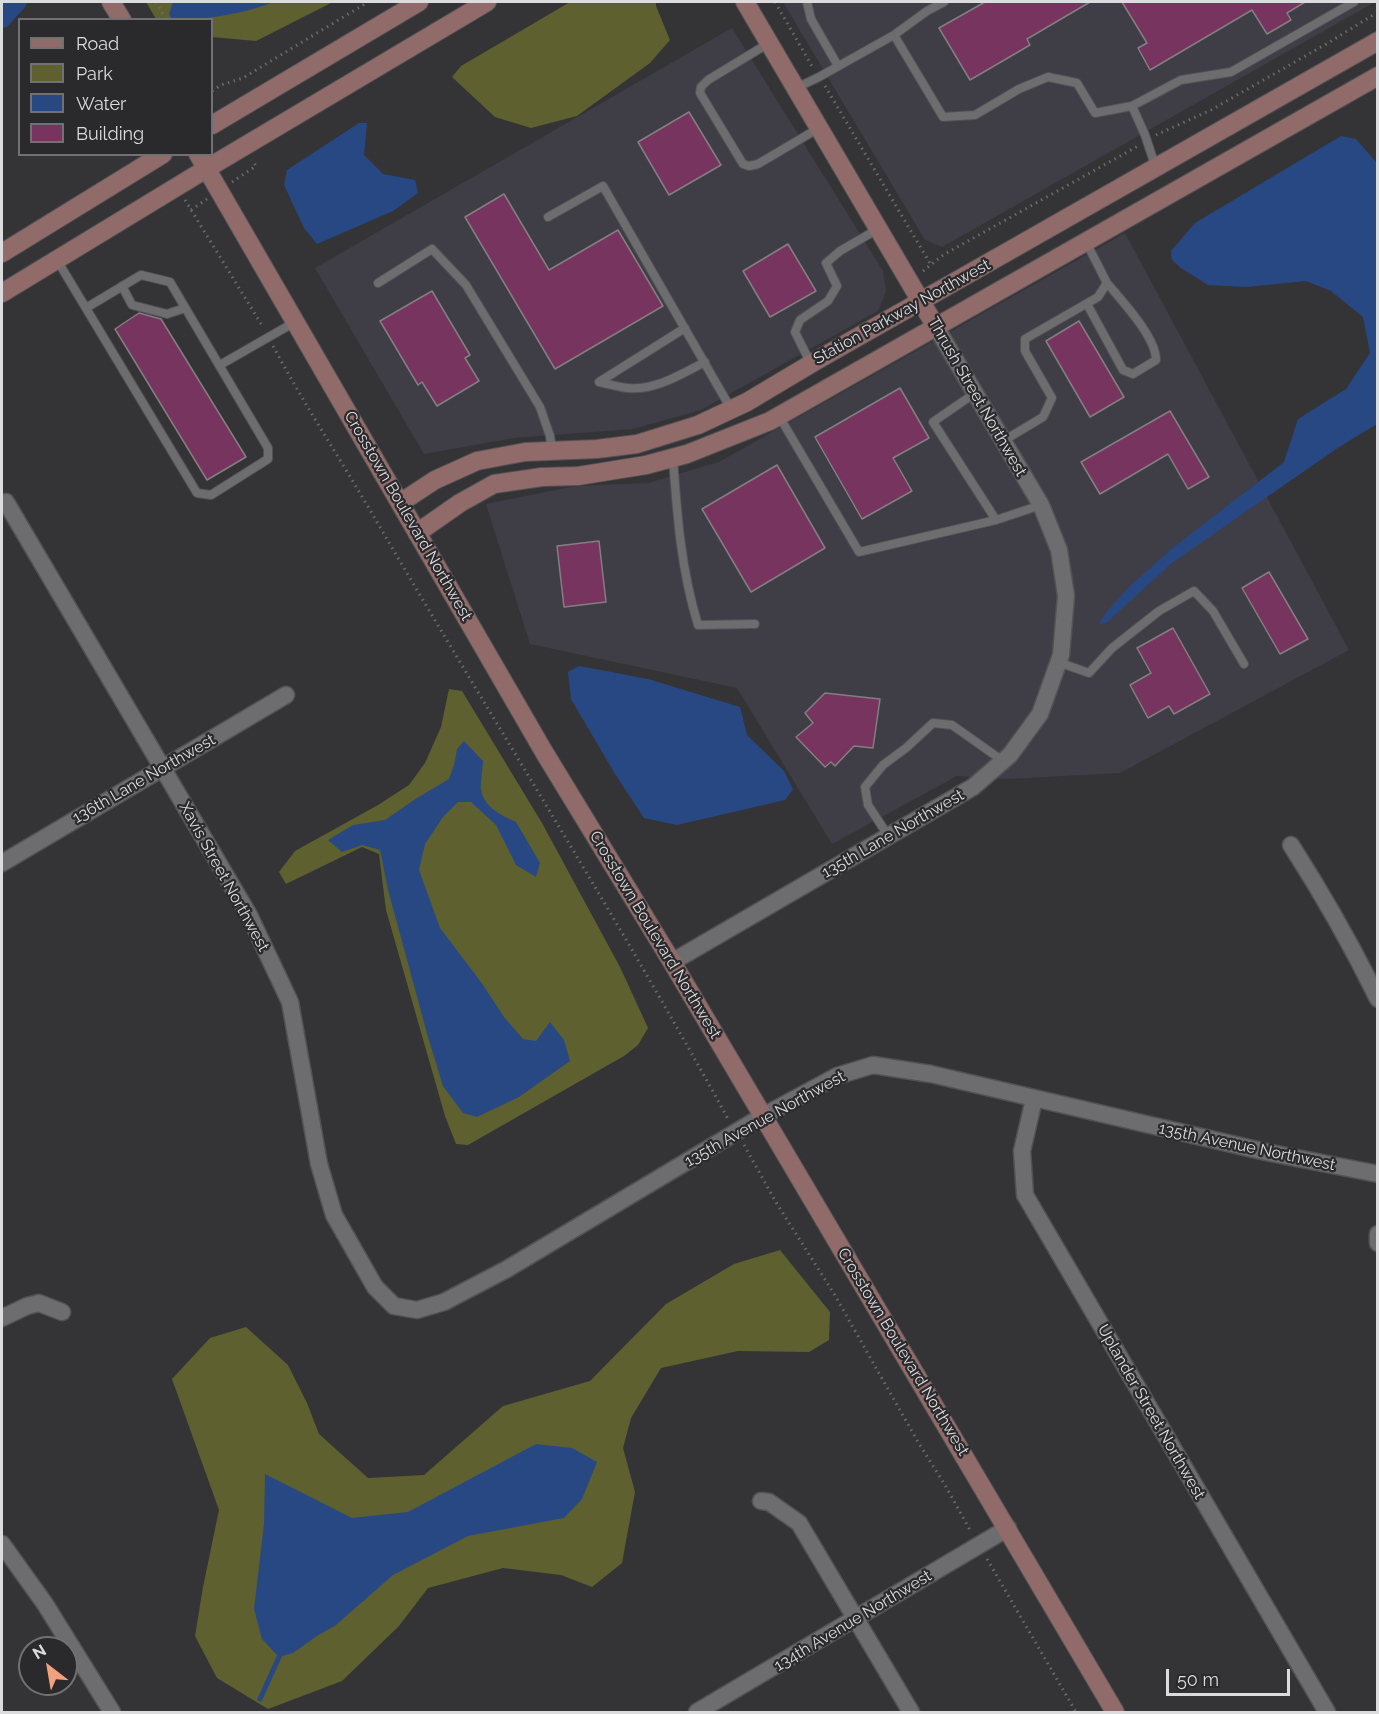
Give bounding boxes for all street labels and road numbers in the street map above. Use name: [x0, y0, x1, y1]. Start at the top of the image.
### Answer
street label: Station Parkway Northwest: [810, 255, 994, 369]
street label: Thrush Street Northwest: [923, 314, 1031, 480]
street label: Crosstown Boulevard Northwest: [340, 408, 476, 624]
street label: 136th Lane Northwest: [69, 730, 219, 828]
street label: 135th Lane Northwest: [819, 785, 967, 883]
street label: Xavis Street Northwest: [175, 799, 273, 955]
street label: Crosstown Boulevard Northwest: [585, 828, 725, 1042]
street label: 135th Avenue Northwest: [682, 1067, 848, 1171]
street label: 135th Avenue Northwest: [1157, 1119, 1337, 1175]
street label: Crosstown Boulevard Northwest: [833, 1245, 973, 1459]
street label: Uplander Street Northwest: [1093, 1321, 1209, 1503]
street label: 134th Avenue Northwest: [771, 1566, 935, 1676]

